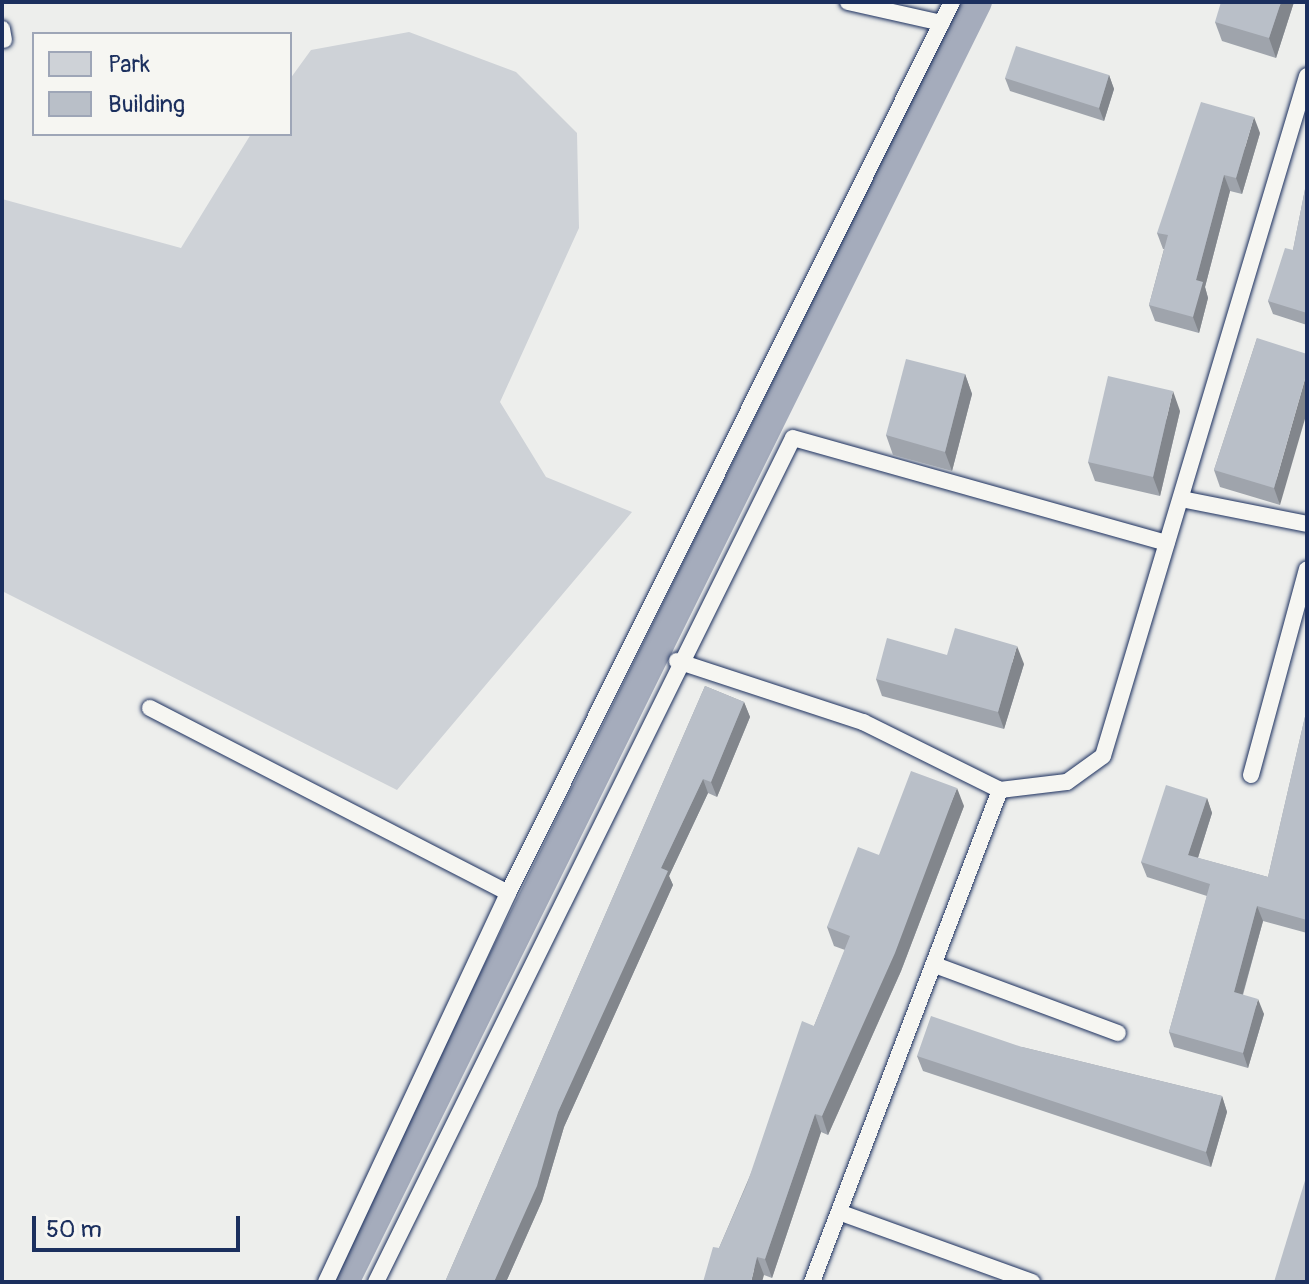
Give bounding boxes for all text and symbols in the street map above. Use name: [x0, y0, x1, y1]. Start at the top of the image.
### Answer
legend: [32, 32, 292, 136]
text: Park: [108, 50, 150, 79]
text: Building: [108, 90, 185, 119]
scale bar: [36, 1200, 244, 1250]
text: 50 m: [46, 1215, 102, 1244]

